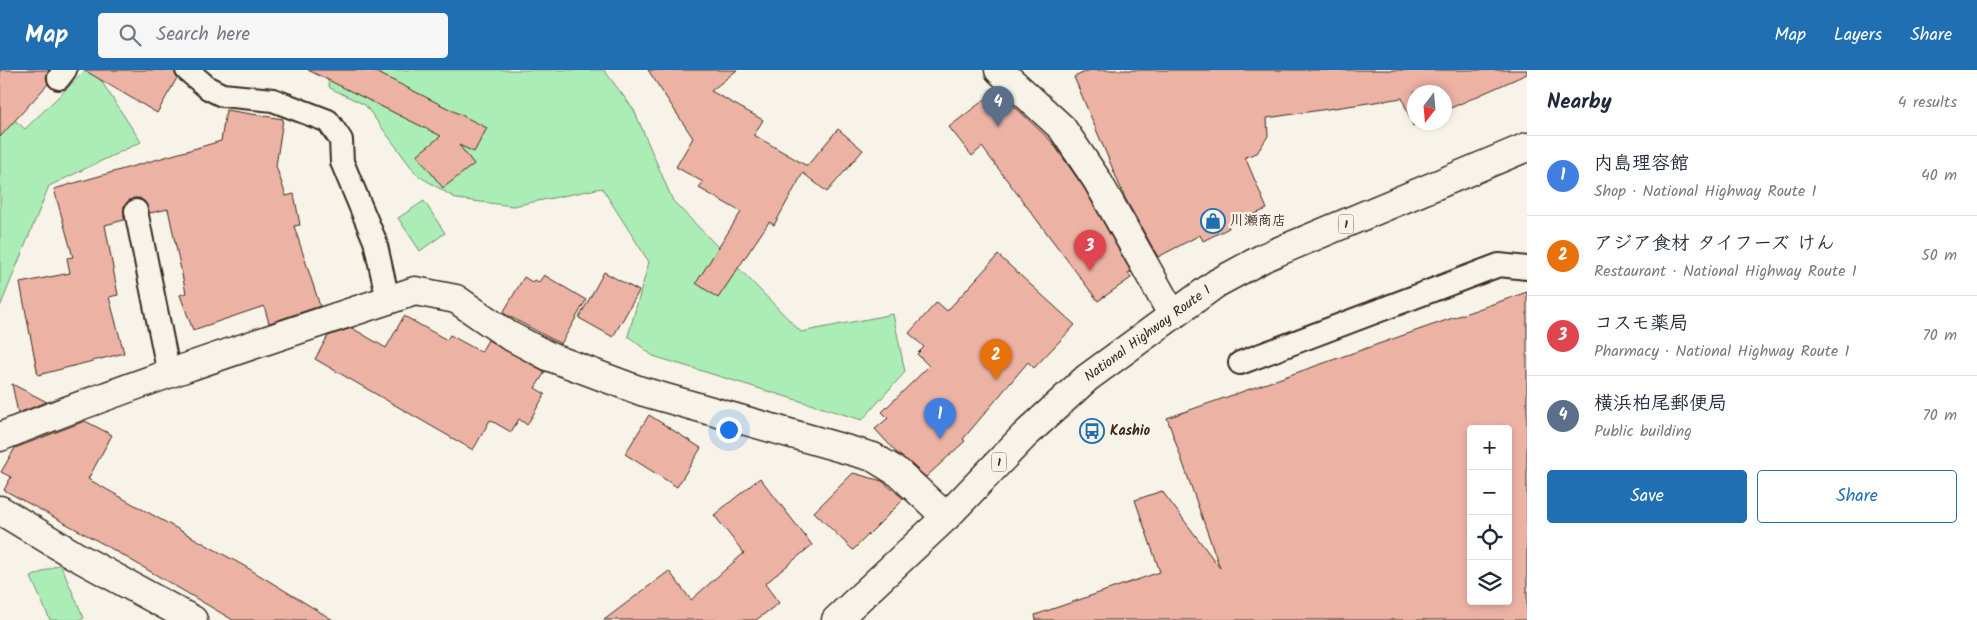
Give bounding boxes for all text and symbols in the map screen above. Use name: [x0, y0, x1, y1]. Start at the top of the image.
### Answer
search box: [98, 13, 448, 58]
text: Map: [25, 16, 68, 55]
text: Search here: [156, 20, 250, 50]
icon: search: [116, 21, 144, 49]
text: Map: [1775, 21, 1806, 50]
text: Layers: [1834, 21, 1882, 50]
text: Share: [1910, 21, 1952, 50]
north arrow: [1407, 85, 1452, 130]
pin: 4: [982, 86, 1014, 127]
text: Nearby: [1547, 86, 1612, 119]
text: 4 results: [1898, 90, 1957, 115]
text: 内島理容館: [1594, 149, 1689, 179]
text: 1: [1561, 163, 1565, 188]
text: 40 m: [1921, 163, 1957, 188]
text: Shop · National Highway Route 1: [1594, 179, 1817, 204]
shop icon: 川瀬商店: [1200, 208, 1226, 234]
place label: 川瀬商店: [1230, 210, 1286, 232]
road number: 1: [1338, 214, 1354, 234]
text: アジア食材 タイフーズ けん: [1594, 229, 1835, 259]
pin: 3: [1074, 230, 1106, 271]
text: 2: [1558, 243, 1568, 268]
text: 50 m: [1921, 243, 1957, 268]
text: Restaurant · National Highway Route 1: [1594, 259, 1857, 284]
street label: National Highway Route 1: [1080, 280, 1216, 387]
text: コスモ薬局: [1594, 309, 1688, 339]
text: 3: [1559, 323, 1567, 348]
text: 70 m: [1922, 323, 1957, 348]
pin: 2: [980, 339, 1012, 380]
text: Pharmacy · National Highway Route 1: [1594, 339, 1850, 364]
text: 横浜柏尾郵便局: [1594, 389, 1727, 419]
pin: 1: [924, 398, 956, 439]
text: 4: [1559, 403, 1567, 428]
text: 70 m: [1922, 403, 1957, 428]
your location: [716, 417, 742, 443]
bus stop icon: Kashio: [1079, 418, 1105, 444]
text: Public building: [1594, 419, 1692, 444]
place label: Kashio: [1110, 420, 1151, 442]
map controls: [1467, 425, 1512, 605]
button: +: [1467, 425, 1512, 470]
road number: 1: [992, 452, 1006, 472]
button: −: [1467, 470, 1512, 515]
button: Save: [1547, 470, 1747, 523]
button: Share: [1757, 470, 1957, 523]
button: locate: [1467, 515, 1512, 560]
button: layers: [1467, 560, 1512, 605]

